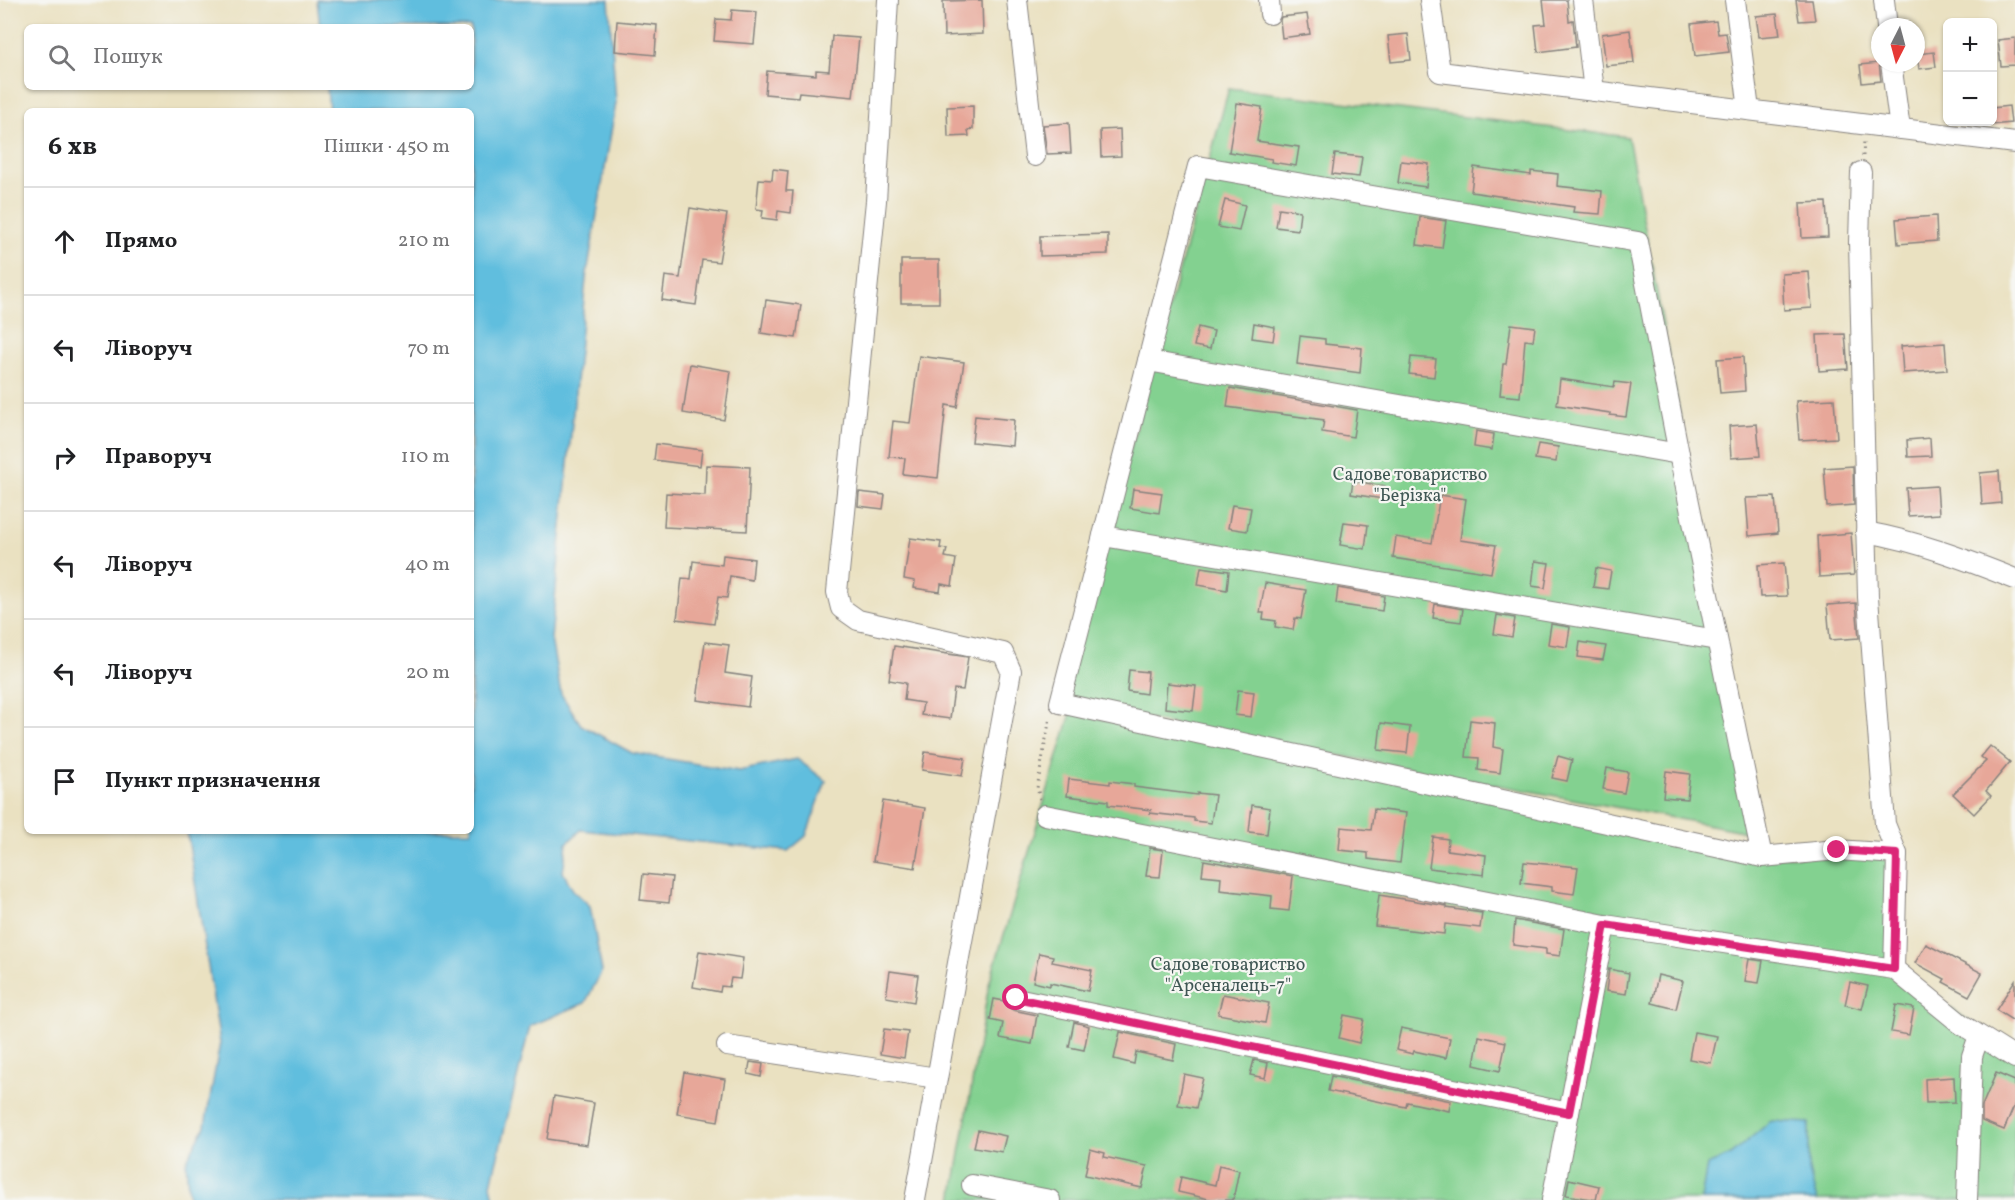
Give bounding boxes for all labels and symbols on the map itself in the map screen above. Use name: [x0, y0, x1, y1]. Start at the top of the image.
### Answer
north arrow: [1871, 18, 1925, 72]
park label: Садове товариство "Берізка": [1333, 463, 1487, 509]
route end: [1823, 836, 1849, 862]
park label: Садове товариство "Арсеналець-7": [1151, 953, 1305, 999]
route start: [1002, 984, 1028, 1010]

